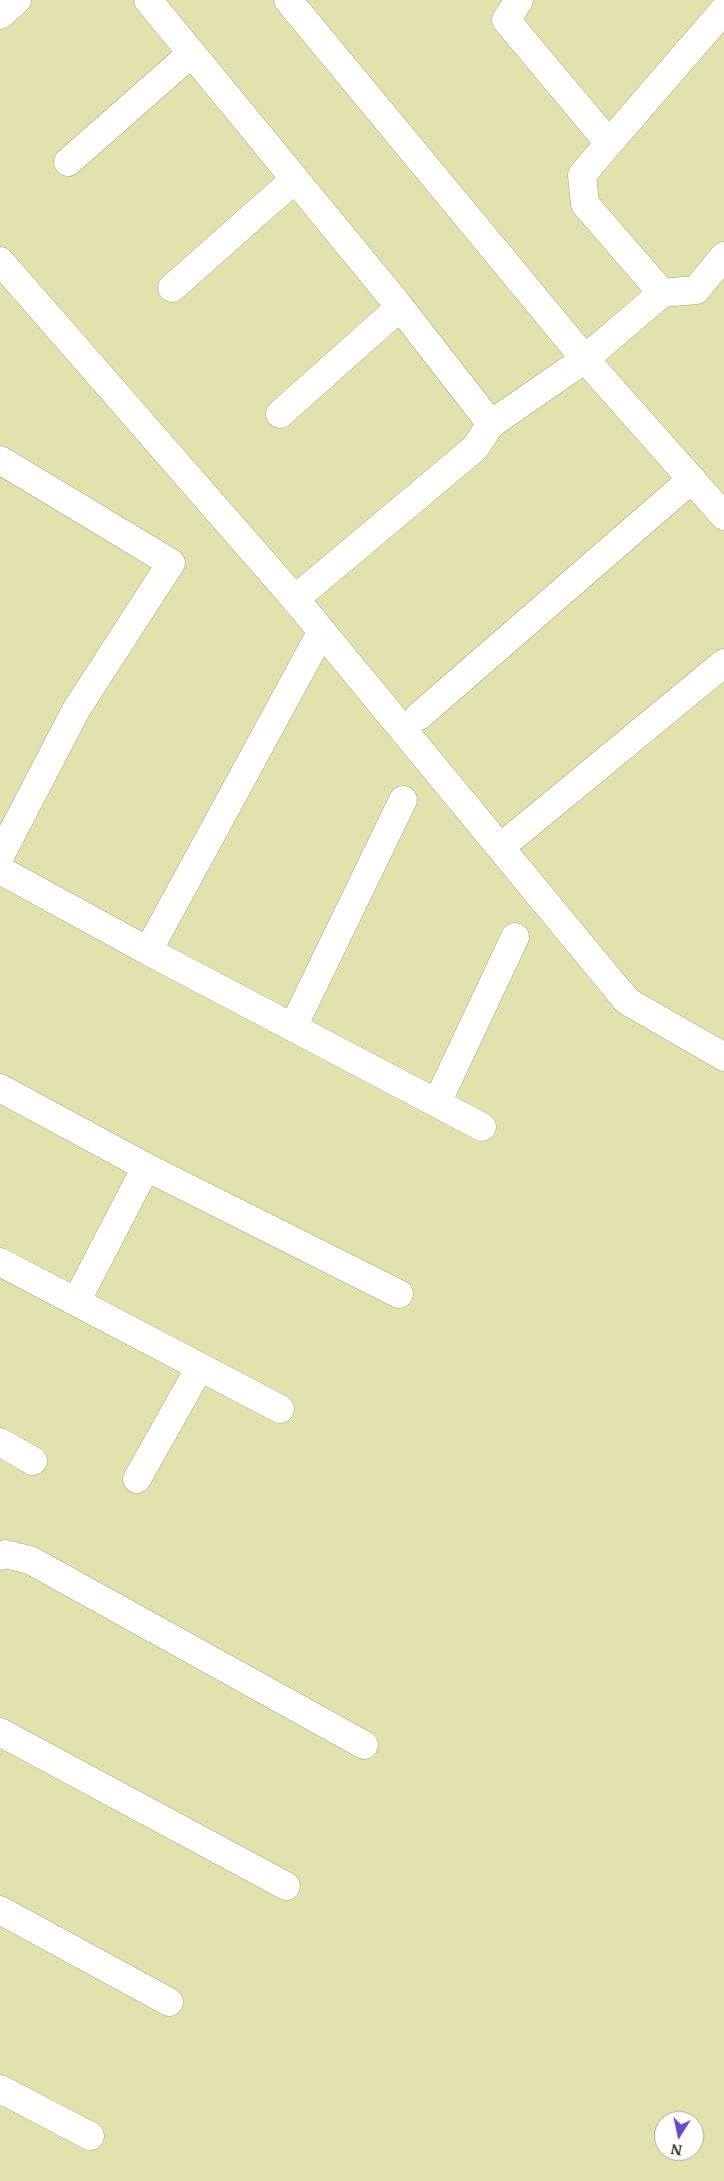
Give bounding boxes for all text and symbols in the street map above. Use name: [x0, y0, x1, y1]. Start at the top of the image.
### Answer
north arrow: [654, 2111, 704, 2161]
text: N: [670, 2140, 684, 2160]

